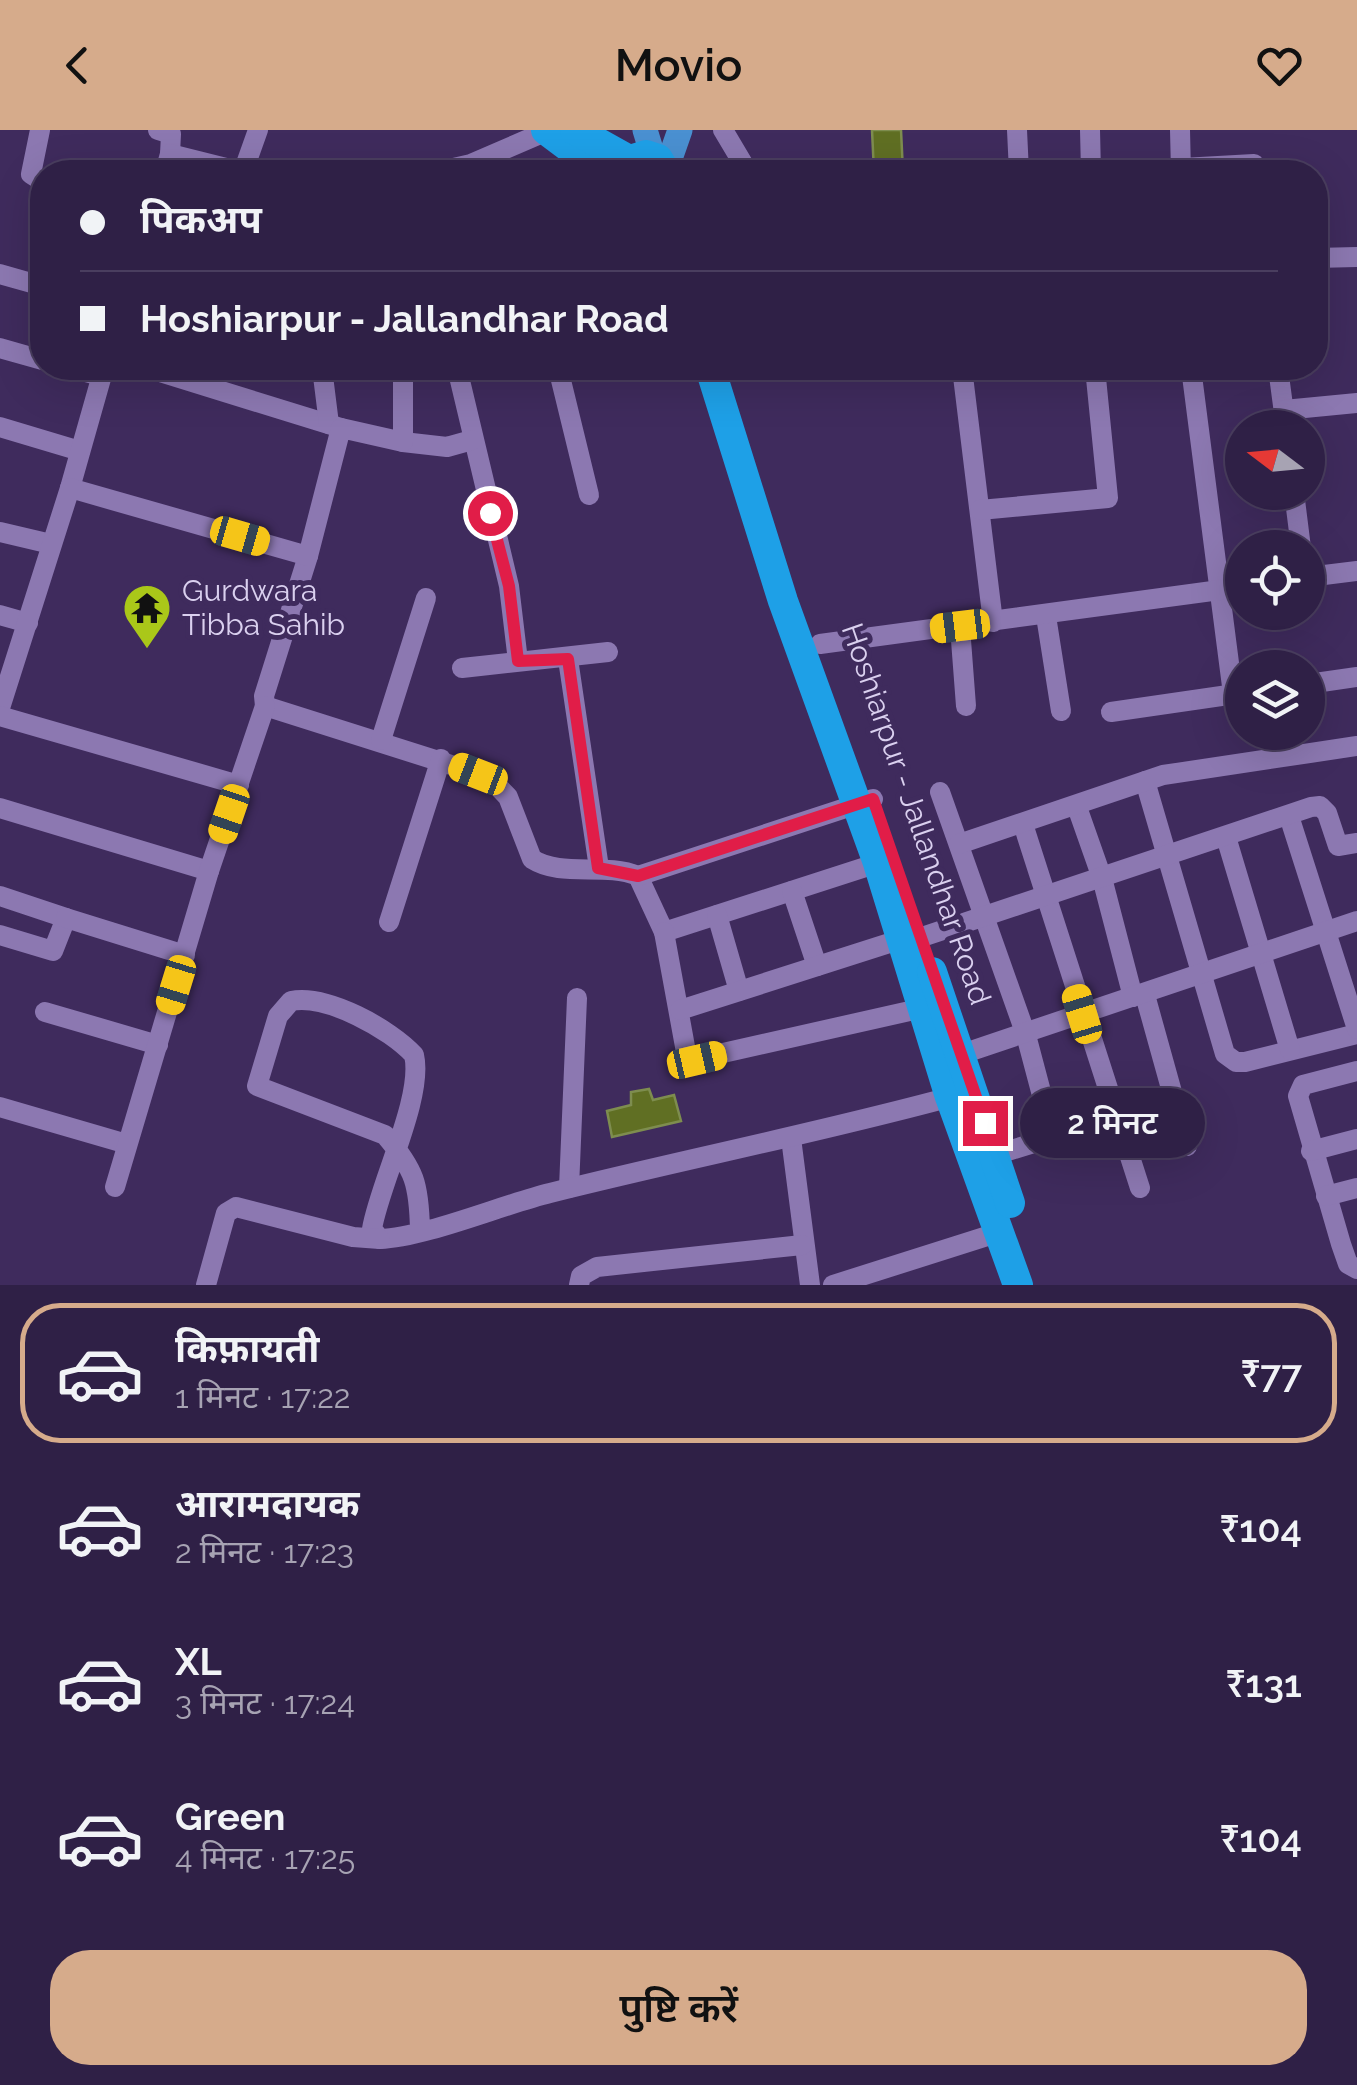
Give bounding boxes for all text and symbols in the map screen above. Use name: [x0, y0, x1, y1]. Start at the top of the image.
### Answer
icon: back: [50, 38, 105, 93]
icon: heart: [1252, 38, 1307, 93]
text: Movio: [615, 39, 742, 92]
text: पिकअप: [140, 197, 262, 242]
text: Hoshiarpur - Jallandhar Road: [140, 296, 669, 341]
north arrow: [1225, 410, 1325, 510]
map controls: [1225, 410, 1325, 750]
route start: [468, 491, 513, 536]
car: [207, 513, 273, 559]
button: locate: [1225, 530, 1325, 630]
place label: Gurdwara Tibba Sahib: [182, 573, 345, 642]
temple icon: Gurdwara Tibba Sahib: [121, 582, 173, 650]
car: [928, 607, 992, 645]
street label: Hoshiarpur - Jallandhar Road: [835, 619, 998, 1009]
button: layers: [1225, 650, 1325, 750]
car: [445, 749, 511, 799]
car: [205, 781, 253, 847]
car: [153, 952, 199, 1018]
car: [1059, 981, 1105, 1047]
car: [664, 1039, 730, 1081]
callout: 2 मिनट: [1020, 1088, 1205, 1158]
route end: [963, 1101, 1008, 1146]
text: 2 मिनट: [1067, 1104, 1158, 1141]
text: किफ़ायती: [175, 1326, 319, 1371]
icon: car: [55, 1328, 145, 1418]
text: ₹77: [1241, 1351, 1302, 1396]
text: 1 मिनट · 17:22: [175, 1378, 351, 1415]
text: आरामदायक: [175, 1481, 359, 1526]
icon: car: [55, 1483, 145, 1573]
text: ₹104: [1220, 1506, 1302, 1551]
text: 2 मिनट · 17:23: [175, 1533, 354, 1570]
icon: car: [55, 1638, 145, 1728]
text: XL: [175, 1639, 222, 1684]
text: ₹131: [1226, 1661, 1302, 1706]
text: 3 मिनट · 17:24: [175, 1684, 355, 1721]
icon: car: [55, 1793, 145, 1883]
text: Green: [175, 1794, 285, 1839]
text: ₹104: [1220, 1816, 1302, 1861]
text: 4 मिनट · 17:25: [175, 1839, 355, 1876]
button: पुष्टि करें: [50, 1950, 1307, 2065]

